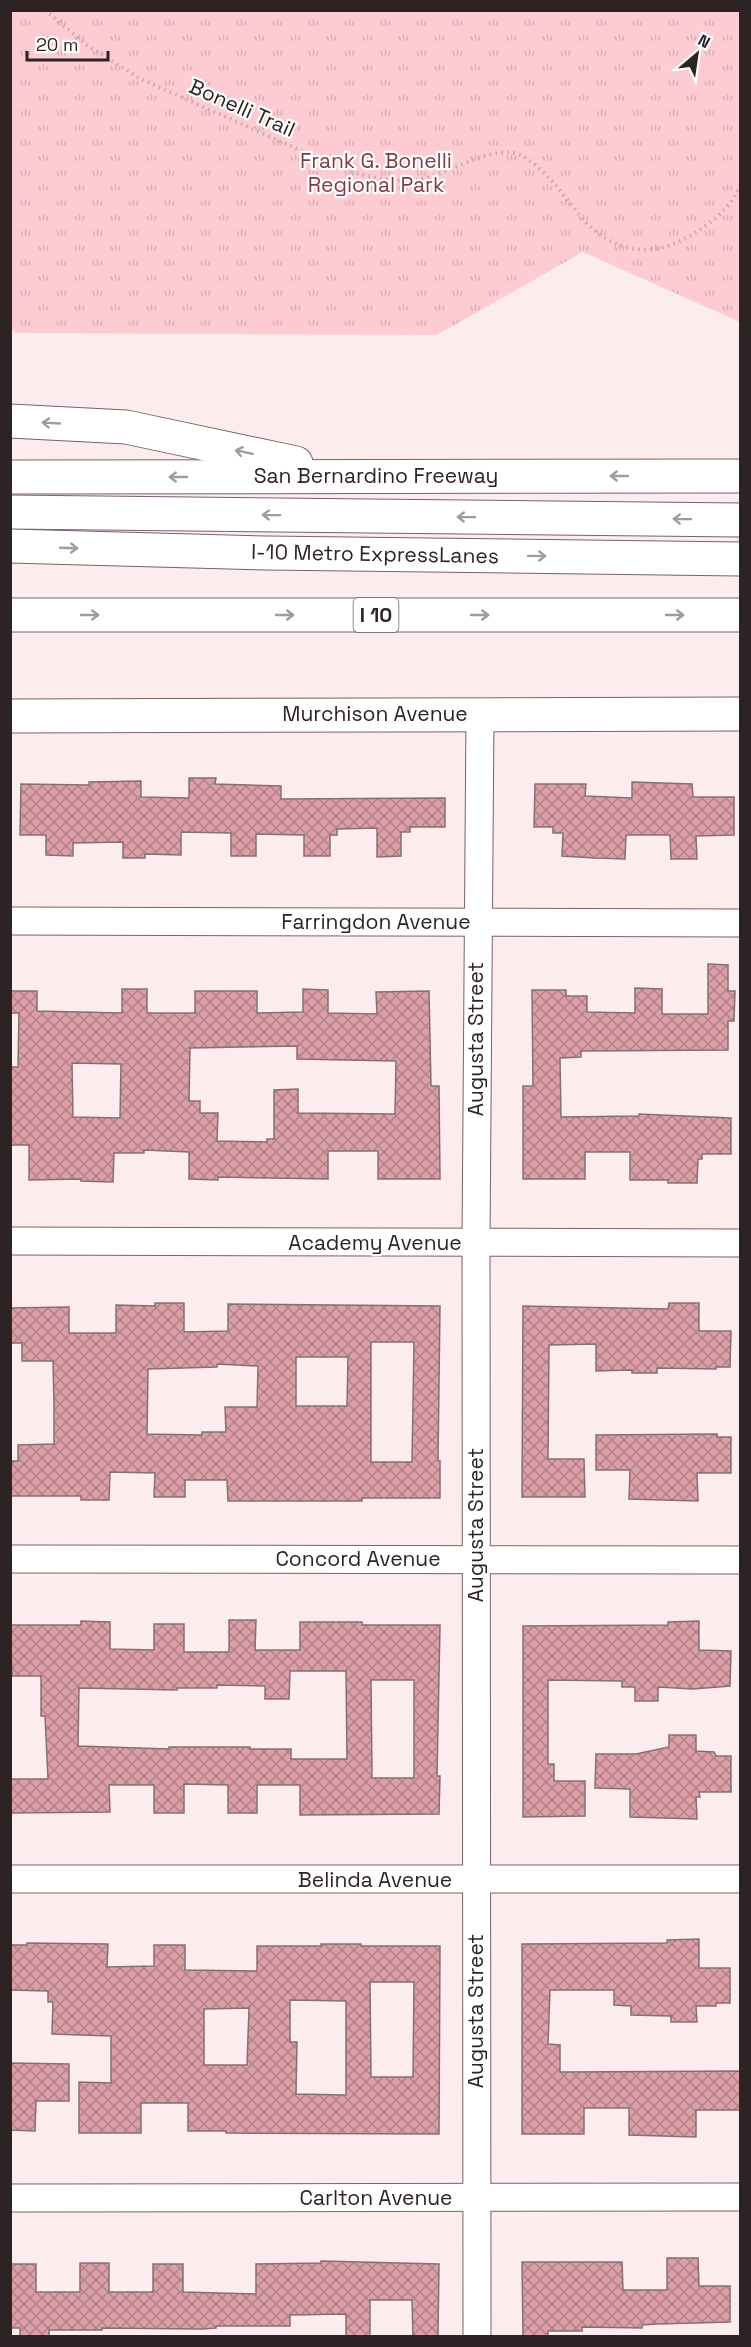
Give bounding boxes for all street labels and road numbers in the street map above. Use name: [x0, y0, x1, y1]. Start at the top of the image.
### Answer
street label: Bonelli Trail: [185, 72, 299, 143]
street label: San Bernardino Freeway: [254, 462, 498, 489]
street label: I-10 Metro ExpressLanes: [251, 538, 499, 569]
road number: I 10: [354, 598, 398, 632]
street label: Murchison Avenue: [282, 700, 468, 727]
street label: Farringdon Avenue: [281, 908, 471, 935]
street label: Augusta Street: [462, 962, 489, 1116]
street label: Academy Avenue: [288, 1229, 462, 1256]
street label: Augusta Street: [462, 1448, 489, 1602]
street label: Concord Avenue: [275, 1545, 441, 1572]
street label: Belinda Avenue: [298, 1866, 452, 1893]
street label: Augusta Street: [462, 1934, 489, 2088]
street label: Carlton Avenue: [299, 2184, 453, 2211]

